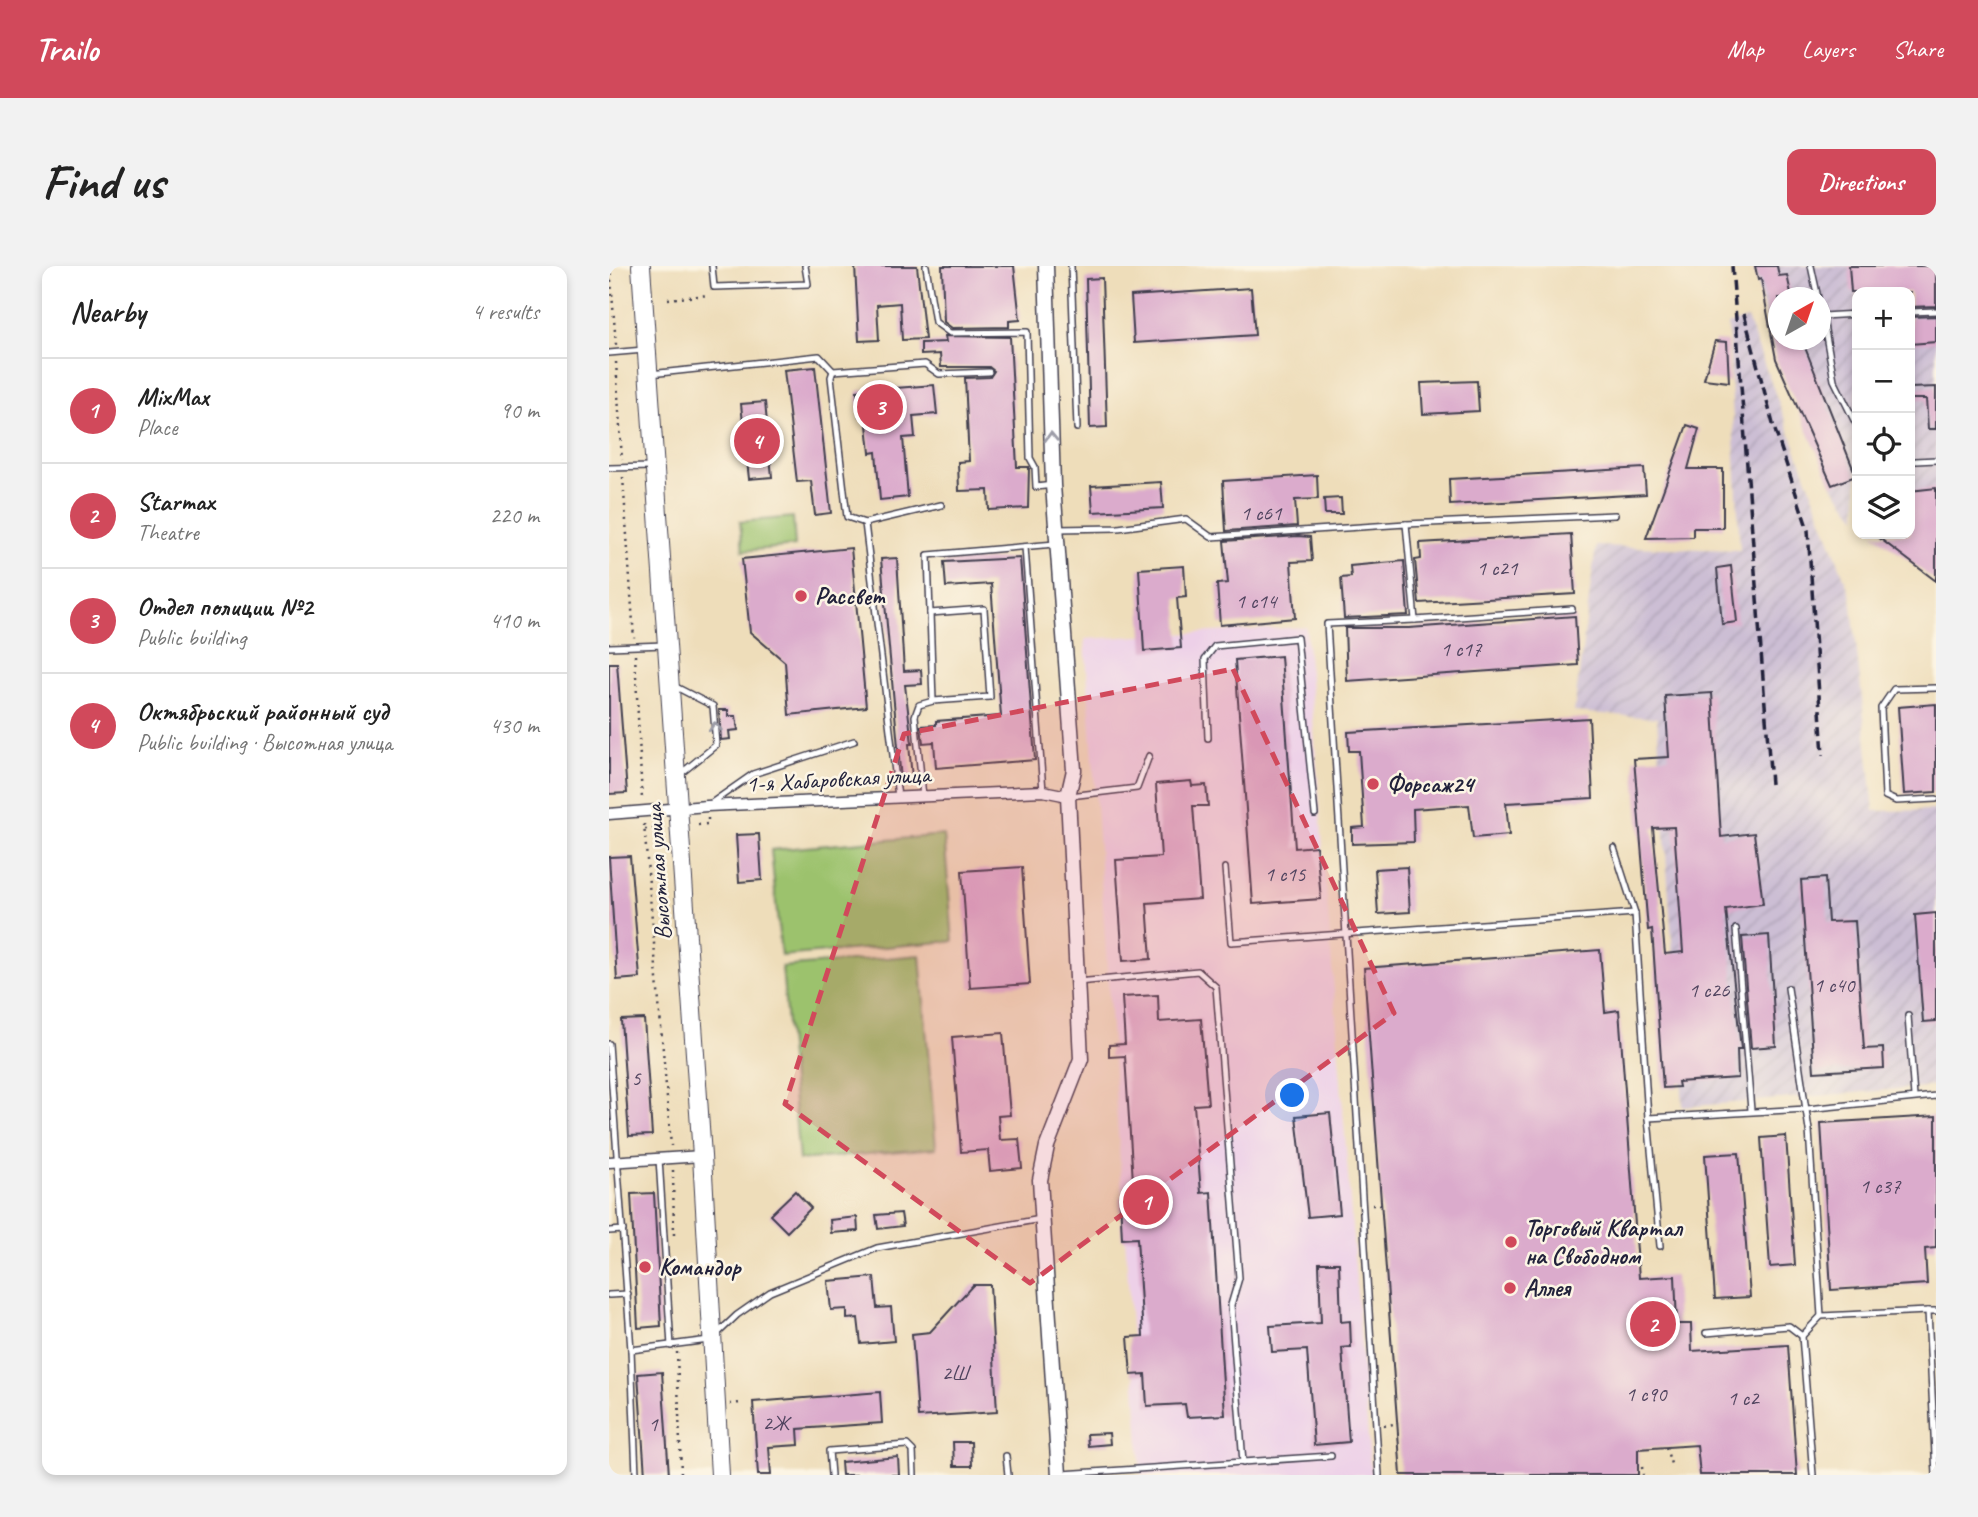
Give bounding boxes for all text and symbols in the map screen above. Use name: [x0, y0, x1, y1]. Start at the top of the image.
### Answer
text: Trailo: [35, 28, 98, 70]
text: Map: [1727, 34, 1764, 64]
text: Layers: [1802, 34, 1855, 64]
text: Share: [1893, 34, 1943, 64]
button: Directions: [1787, 149, 1936, 215]
text: Find us: [42, 151, 164, 213]
north arrow: [1768, 287, 1831, 350]
map controls: [1852, 287, 1915, 539]
button: +: [1852, 287, 1915, 350]
text: Nearby: [70, 293, 146, 331]
text: 4 results: [472, 297, 539, 326]
button: −: [1852, 350, 1915, 413]
text: MixMax: [137, 380, 209, 413]
pin: 3: [857, 381, 903, 433]
text: 1: [88, 396, 98, 425]
text: 90 m: [500, 396, 539, 425]
text: Place: [137, 413, 177, 442]
button: locate: [1852, 413, 1915, 476]
pin: 4: [734, 415, 780, 467]
one-way arrow: [1043, 431, 1059, 442]
button: layers: [1852, 476, 1915, 539]
text: Starmax: [137, 485, 214, 518]
house number: 1 с61: [1241, 500, 1283, 526]
text: 2: [88, 501, 98, 530]
text: 220 m: [490, 501, 539, 530]
text: Theatre: [137, 518, 199, 547]
house number: 1 с21: [1477, 555, 1519, 581]
place label: Рассвет: [815, 581, 886, 611]
marker: Рассвет: [793, 588, 809, 604]
house number: 1 с14: [1236, 588, 1279, 614]
text: Отдел полиции №2: [137, 590, 313, 623]
text: 3: [88, 606, 98, 635]
text: 410 m: [490, 606, 539, 635]
text: Public building: [137, 623, 246, 652]
house number: 1 с17: [1441, 636, 1483, 662]
text: Октябрьский районный суд: [137, 695, 388, 728]
text: 4: [88, 711, 98, 740]
text: 430 m: [490, 711, 539, 740]
one-way arrow: [708, 722, 723, 733]
text: Public building · Высотная улица: [137, 728, 392, 757]
street label: 1-я Хабаровская улица: [745, 759, 933, 799]
place label: Форсаж24: [1387, 769, 1477, 799]
marker: Форсаж24: [1365, 776, 1381, 792]
street label: Высотная улица: [638, 801, 678, 941]
house number: 1 с15: [1265, 861, 1307, 887]
house number: 1 с40: [1814, 972, 1856, 998]
house number: 1 с26: [1689, 977, 1730, 1003]
house number: 5: [631, 1065, 642, 1091]
your location: [1275, 1078, 1309, 1112]
house number: 1 с37: [1860, 1173, 1902, 1199]
pin: 1: [1123, 1176, 1169, 1228]
place label: Торговый Квартал на Свободном: [1525, 1213, 1683, 1271]
marker: Торговый Квартал на Свободном: [1503, 1234, 1519, 1250]
place label: Командор: [659, 1252, 742, 1282]
marker: Командор: [637, 1259, 653, 1275]
place label: Аллея: [1524, 1273, 1572, 1303]
marker: Аллея: [1502, 1280, 1518, 1296]
pin: 2: [1630, 1298, 1676, 1350]
house number: 2Ш: [942, 1360, 972, 1386]
house number: 1 с90: [1626, 1381, 1668, 1407]
house number: 1 с2: [1727, 1385, 1760, 1411]
house number: 2Ж: [763, 1410, 792, 1436]
house number: 1: [648, 1411, 659, 1437]

